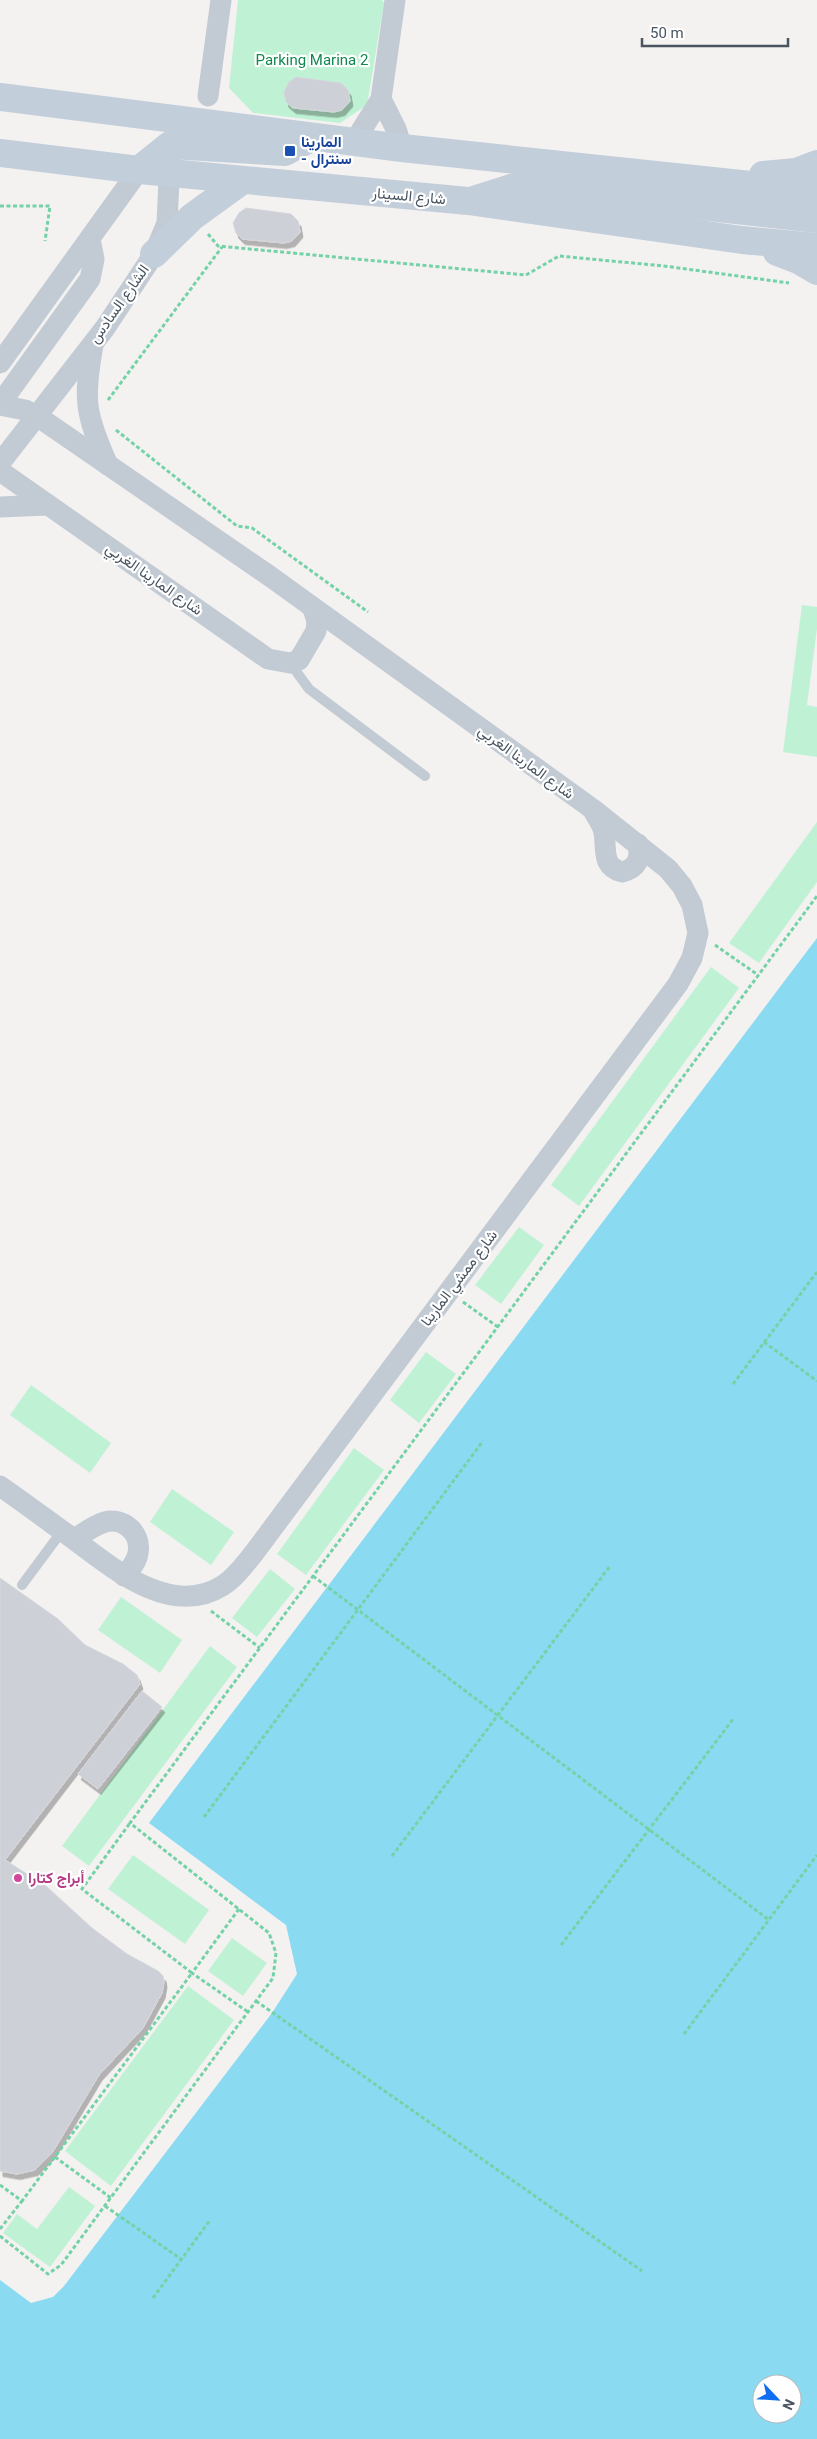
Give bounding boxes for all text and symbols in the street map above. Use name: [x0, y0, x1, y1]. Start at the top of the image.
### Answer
scale bar: [642, 15, 788, 47]
text: 50 m: [650, 24, 684, 42]
park label: Parking Marina 2: [256, 51, 368, 69]
place label: المارينا - سنترال: [301, 133, 352, 168]
marker: المارينا - سنترال: [283, 144, 297, 158]
street label: شارع السينار: [370, 184, 447, 210]
street label: الشارع السادس: [85, 261, 154, 348]
street label: شارع المارينا الغربي: [100, 539, 206, 622]
street label: شارع المارينا الغربي: [472, 721, 578, 806]
street label: شارع ممشي المارينا: [417, 1226, 504, 1332]
place label: أبراج كتارا: [28, 1869, 84, 1888]
marker: أبراج كتارا: [12, 1872, 24, 1884]
north arrow: [752, 2374, 802, 2424]
text: N: [779, 2397, 798, 2412]

